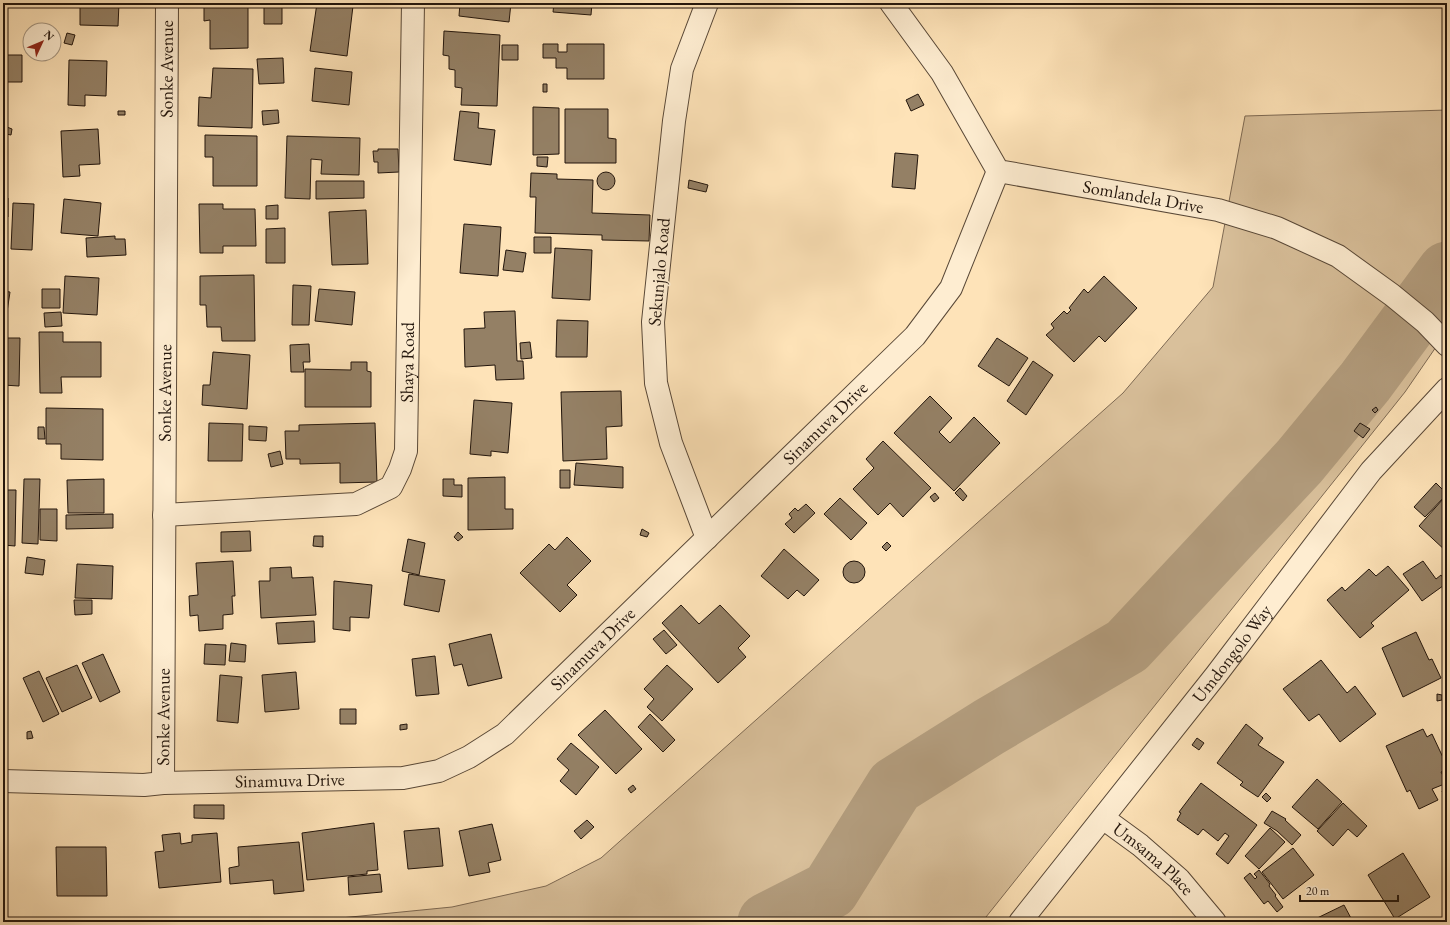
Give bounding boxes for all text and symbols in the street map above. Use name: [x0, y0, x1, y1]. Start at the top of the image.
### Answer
street label: Sonke Avenue: [154, 20, 178, 118]
north arrow: [22, 22, 62, 62]
text: N: [41, 27, 57, 43]
street label: Somlandela Drive: [1081, 174, 1205, 218]
street label: Sekunjalo Road: [642, 216, 675, 327]
street label: Shaya Road: [395, 321, 419, 403]
street label: Sonke Avenue: [153, 344, 176, 442]
street label: Sinamuva Drive: [777, 376, 872, 469]
street label: Umdongolo Way: [1187, 600, 1277, 707]
street label: Sinamuva Drive: [545, 602, 640, 695]
street label: Sonke Avenue: [151, 668, 175, 766]
street label: Sinamuva Drive: [235, 767, 345, 793]
street label: Umsama Place: [1108, 817, 1200, 900]
scale bar: [1300, 877, 1398, 903]
text: 20 m: [1306, 883, 1330, 899]

